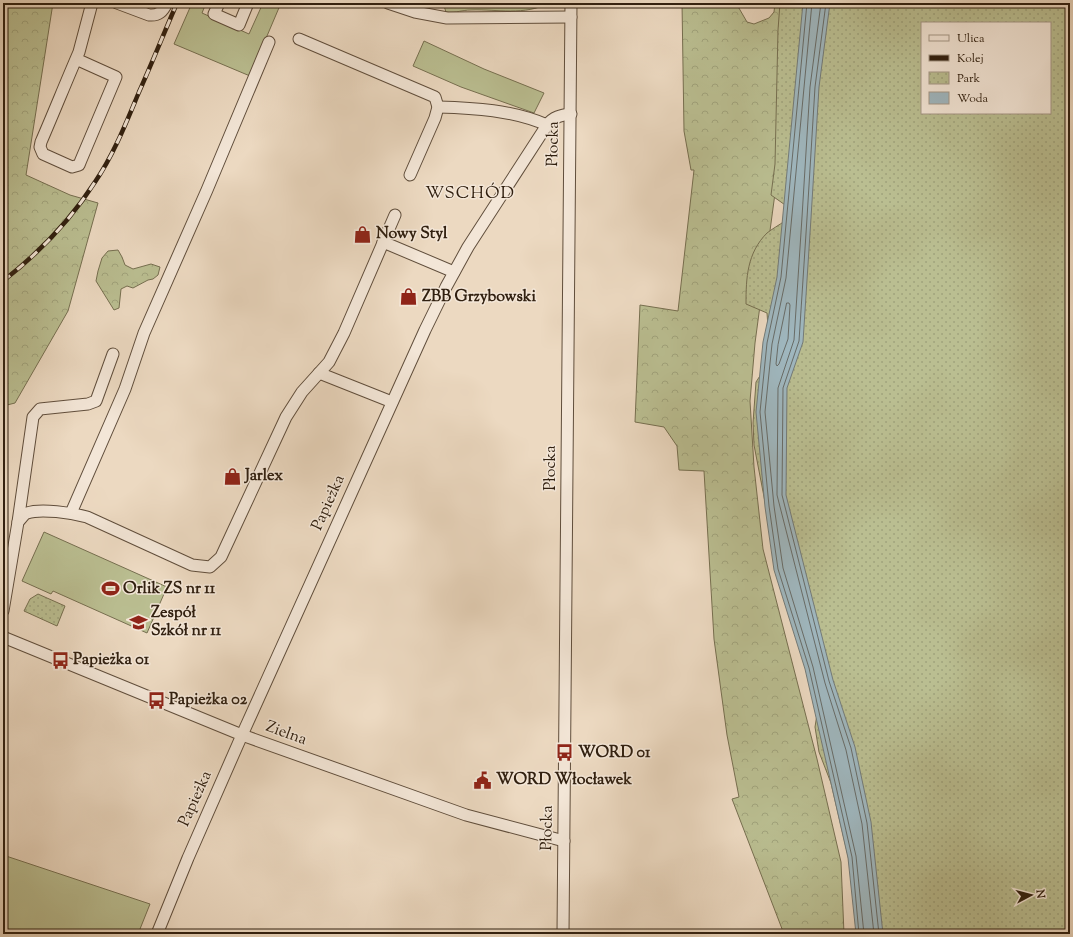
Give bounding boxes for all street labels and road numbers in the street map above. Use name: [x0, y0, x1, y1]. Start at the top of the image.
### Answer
street label: Płocka: [542, 121, 566, 167]
street label: Płocka: [540, 445, 563, 491]
street label: Papieżka: [307, 471, 352, 535]
street label: Zielna: [262, 716, 310, 752]
street label: Papieżka: [174, 767, 219, 831]
street label: Płocka: [536, 805, 560, 851]

